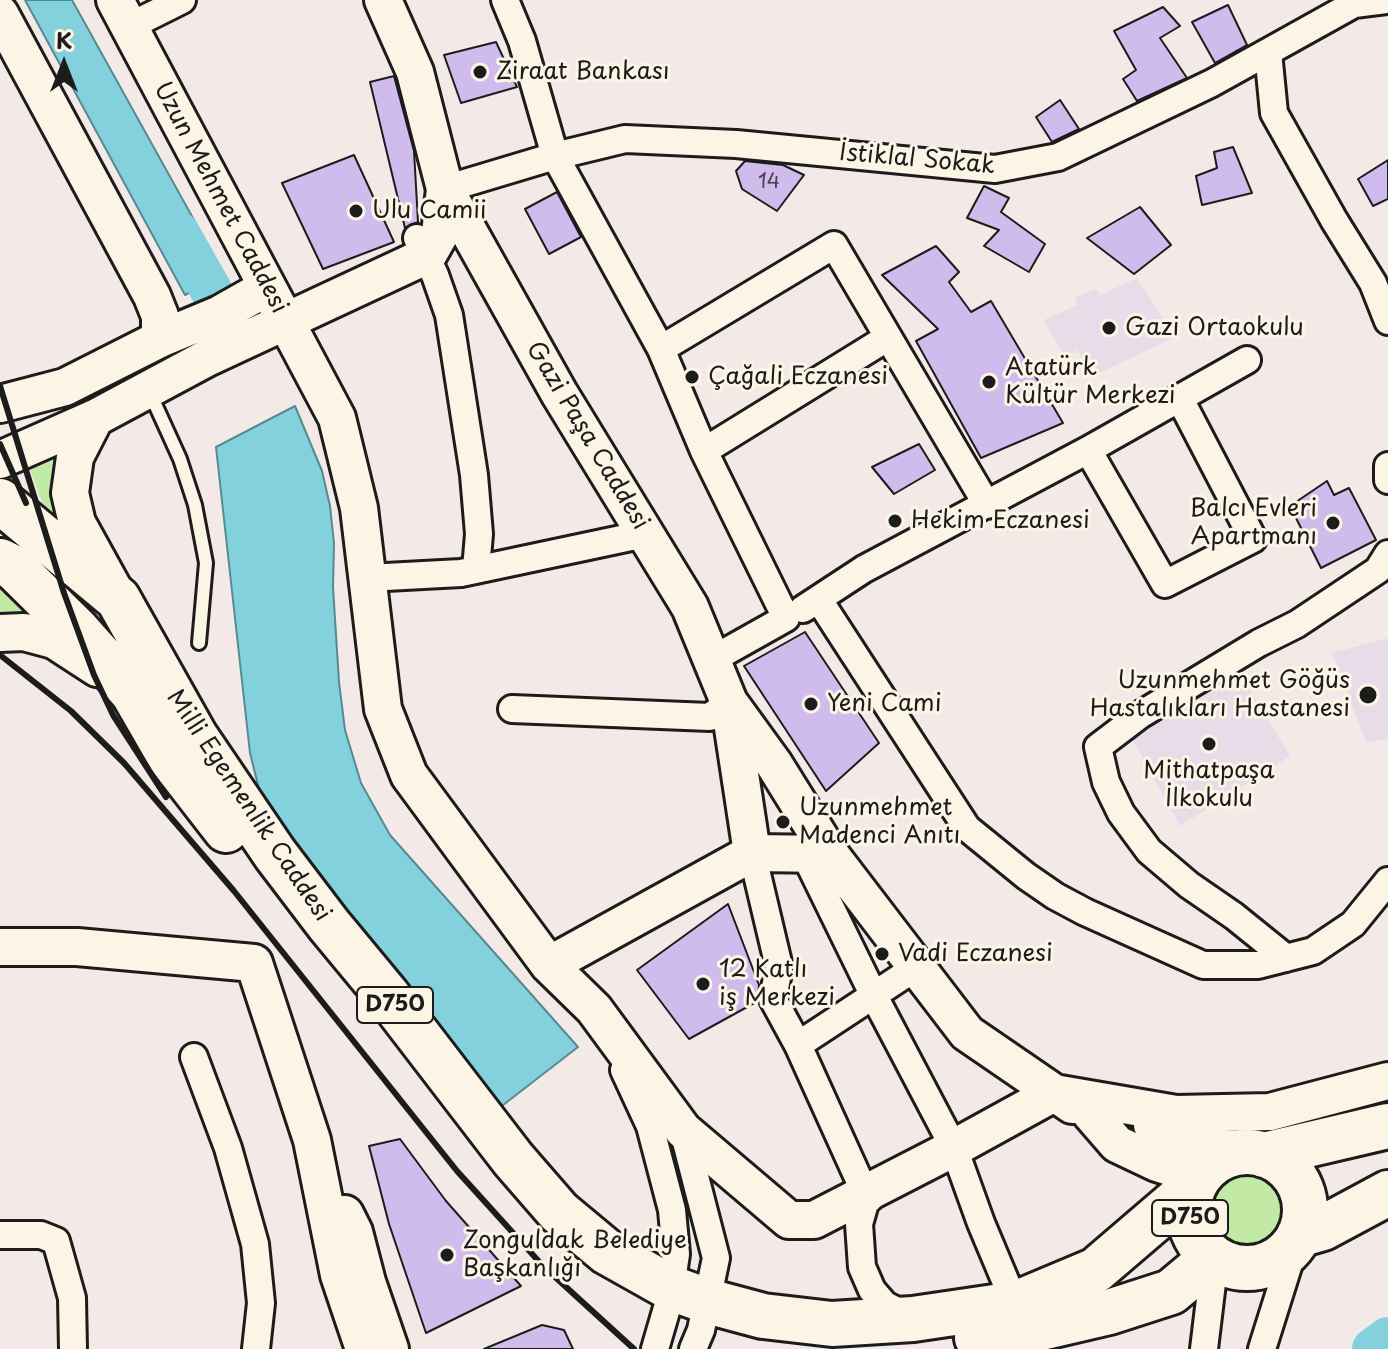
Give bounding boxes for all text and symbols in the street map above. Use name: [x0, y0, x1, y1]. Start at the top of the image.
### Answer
text: K: [56, 23, 72, 56]
north arrow: [24, 24, 104, 104]
place label: Ziraat Bankası: [496, 58, 669, 86]
marker: Ziraat Bankası: [471, 63, 489, 81]
street label: Uzun Mehmet Caddesi: [147, 77, 293, 319]
street label: İstiklal Sokak: [838, 139, 996, 181]
house number: 14: [758, 170, 780, 194]
place label: Ulu Camii: [372, 197, 487, 225]
marker: Ulu Camii: [347, 202, 365, 220]
place label: Gazi Ortaokulu: [1125, 314, 1304, 342]
marker: Gazi Ortaokulu: [1100, 319, 1118, 337]
street label: Gazi Paşa Caddesi: [519, 337, 655, 535]
place label: Atatürk Kültür Merkezi: [1005, 354, 1176, 410]
place label: Çağali Eczanesi: [708, 363, 888, 391]
marker: Çağali Eczanesi: [683, 368, 701, 386]
marker: Atatürk Kültür Merkezi: [980, 373, 998, 391]
place label: Balcı Evleri Apartmanı: [1190, 495, 1317, 551]
place label: Hekim Eczanesi: [911, 507, 1090, 535]
marker: Hekim Eczanesi: [886, 512, 904, 530]
marker: Balcı Evleri Apartmanı: [1324, 514, 1342, 532]
place label: Uzunmehmet Göğüs Hastalıkları Hastanesi: [1090, 667, 1350, 723]
marker: Uzunmehmet Göğüs Hastalıkları Hastanesi: [1357, 684, 1379, 706]
street label: Milli Egemenlik Caddesi: [160, 685, 336, 927]
place label: Yeni Cami: [827, 690, 942, 718]
marker: Yeni Cami: [802, 695, 820, 713]
marker: Mithatpaşa İlkokulu: [1200, 735, 1218, 753]
place label: Mithatpaşa İlkokulu: [1143, 757, 1275, 813]
place label: Uzunmehmet Madenci Anıtı: [799, 794, 960, 850]
marker: Uzunmehmet Madenci Anıtı: [774, 813, 792, 831]
place label: Vadi Eczanesi: [898, 940, 1053, 968]
marker: Vadi Eczanesi: [873, 945, 891, 963]
place label: 12 Katlı iş Merkezi: [719, 956, 835, 1012]
marker: 12 Katlı iş Merkezi: [694, 975, 712, 993]
road number: D750: [357, 987, 433, 1023]
road number: D750: [1152, 1200, 1228, 1236]
place label: Zonguldak Belediye Başkanlığı: [463, 1227, 687, 1283]
marker: Zonguldak Belediye Başkanlığı: [438, 1246, 456, 1264]

